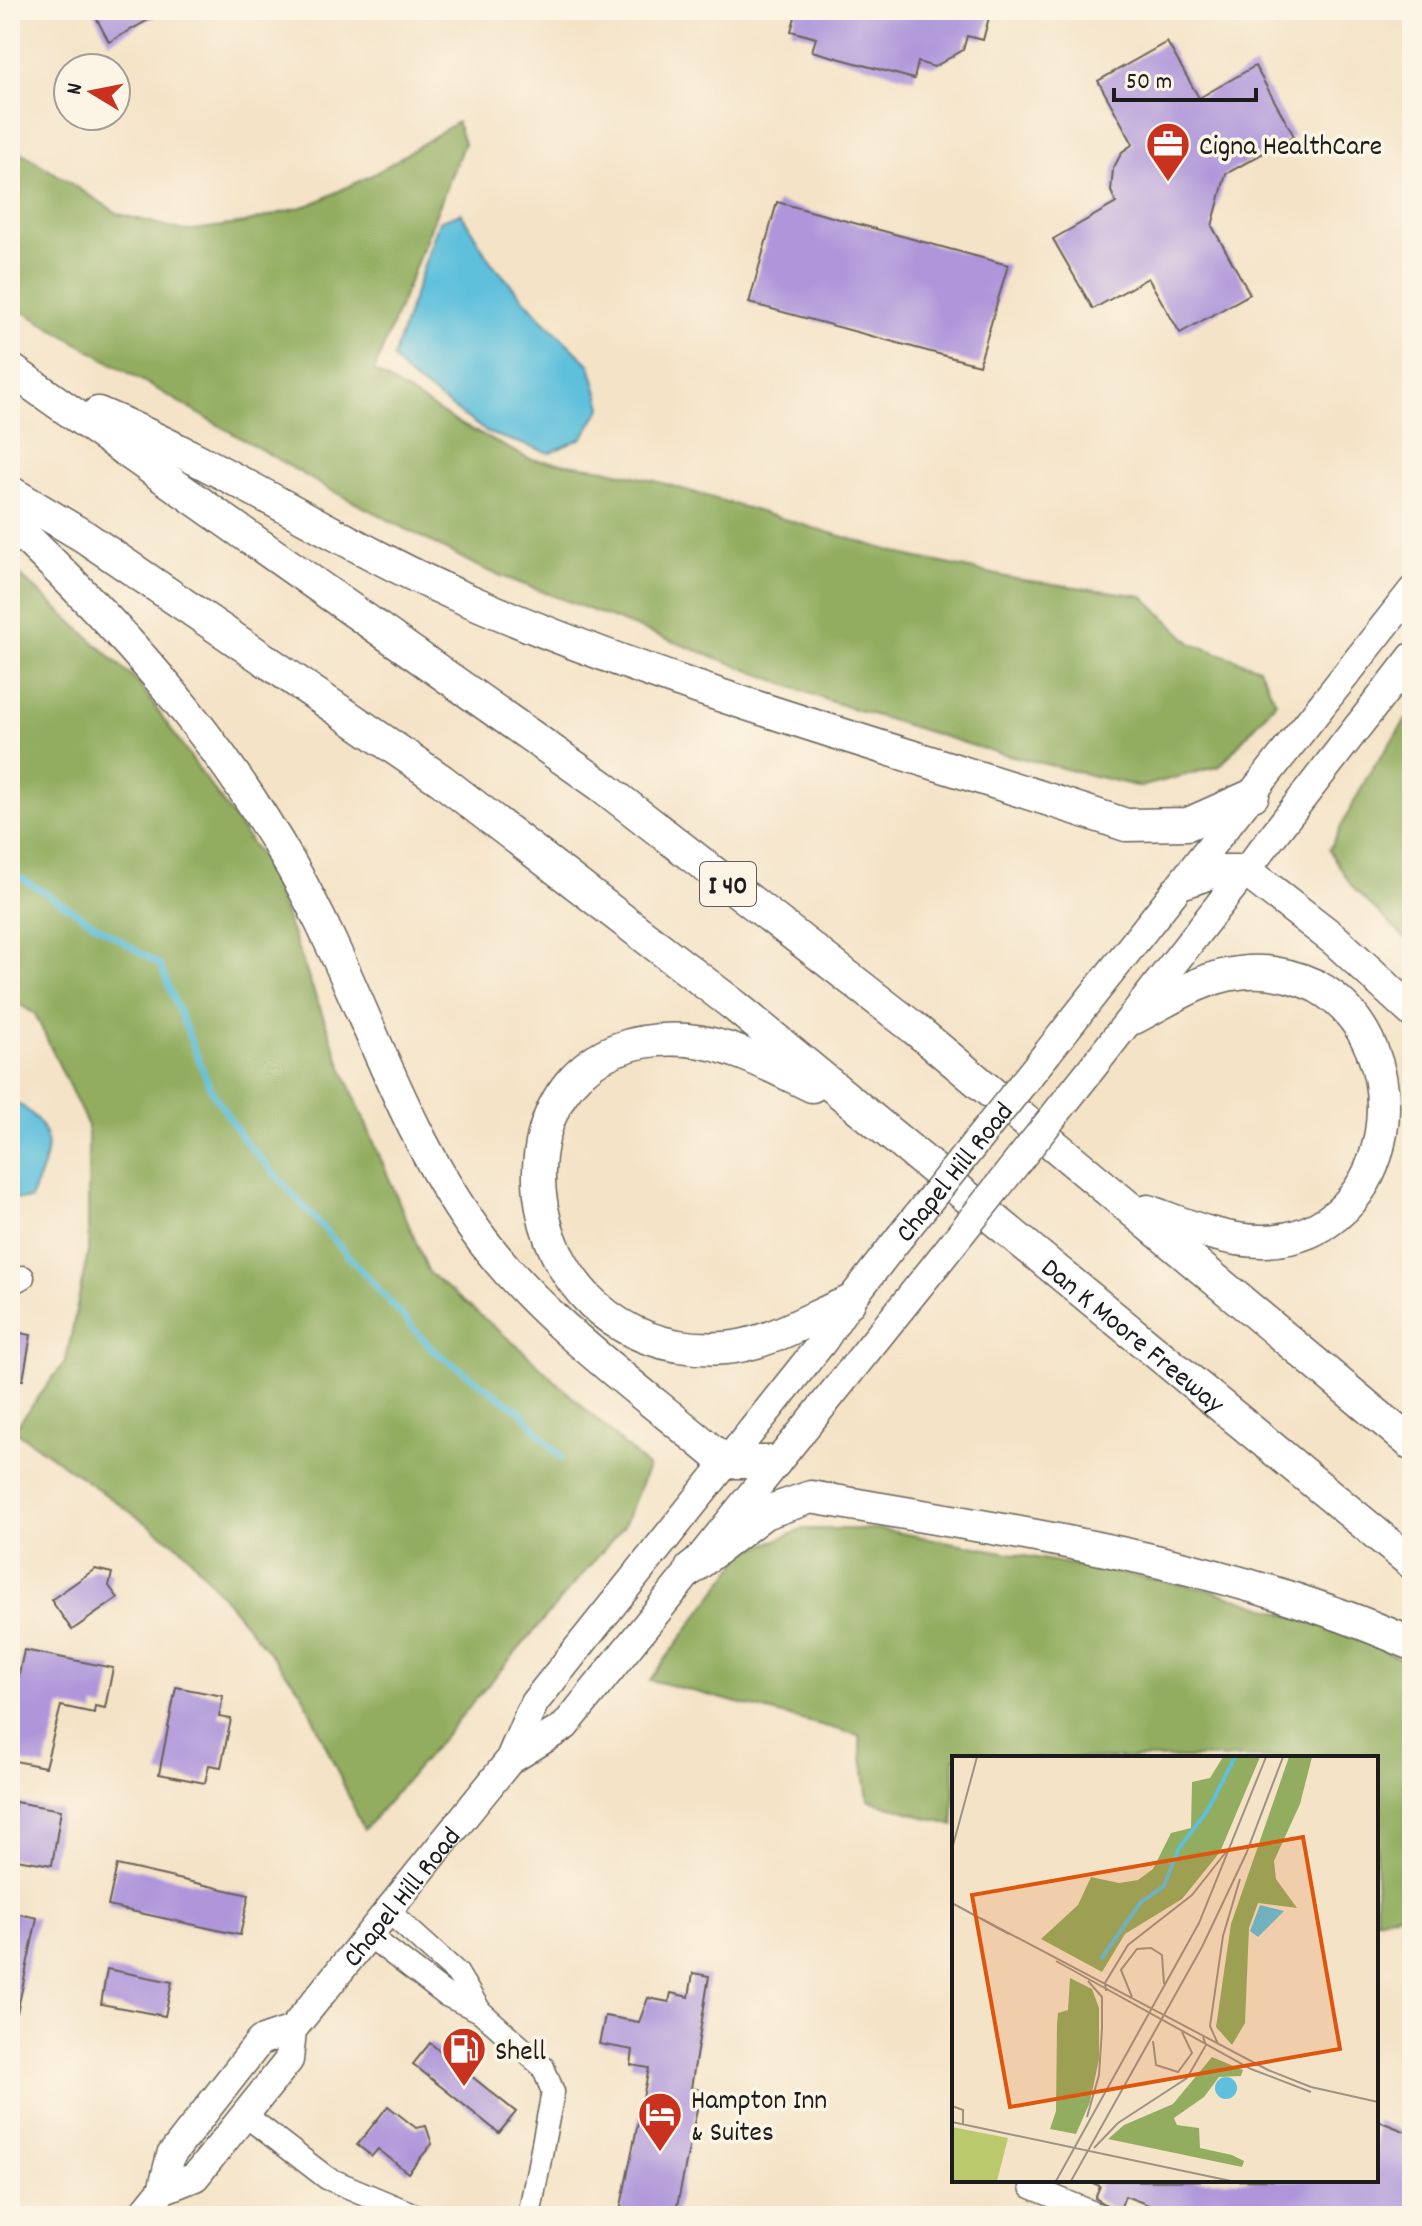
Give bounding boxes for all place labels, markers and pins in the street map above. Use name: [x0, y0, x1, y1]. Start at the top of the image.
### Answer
office icon: Cigna HealthCare: [1144, 120, 1192, 183]
place label: Cigna HealthCare: [1199, 129, 1382, 169]
fuel station icon: Shell: [440, 2025, 488, 2088]
place label: Shell: [495, 2034, 546, 2074]
place label: Hampton Inn & Suites: [691, 2083, 827, 2155]
hotel icon: Hampton Inn & Suites: [636, 2090, 684, 2153]

